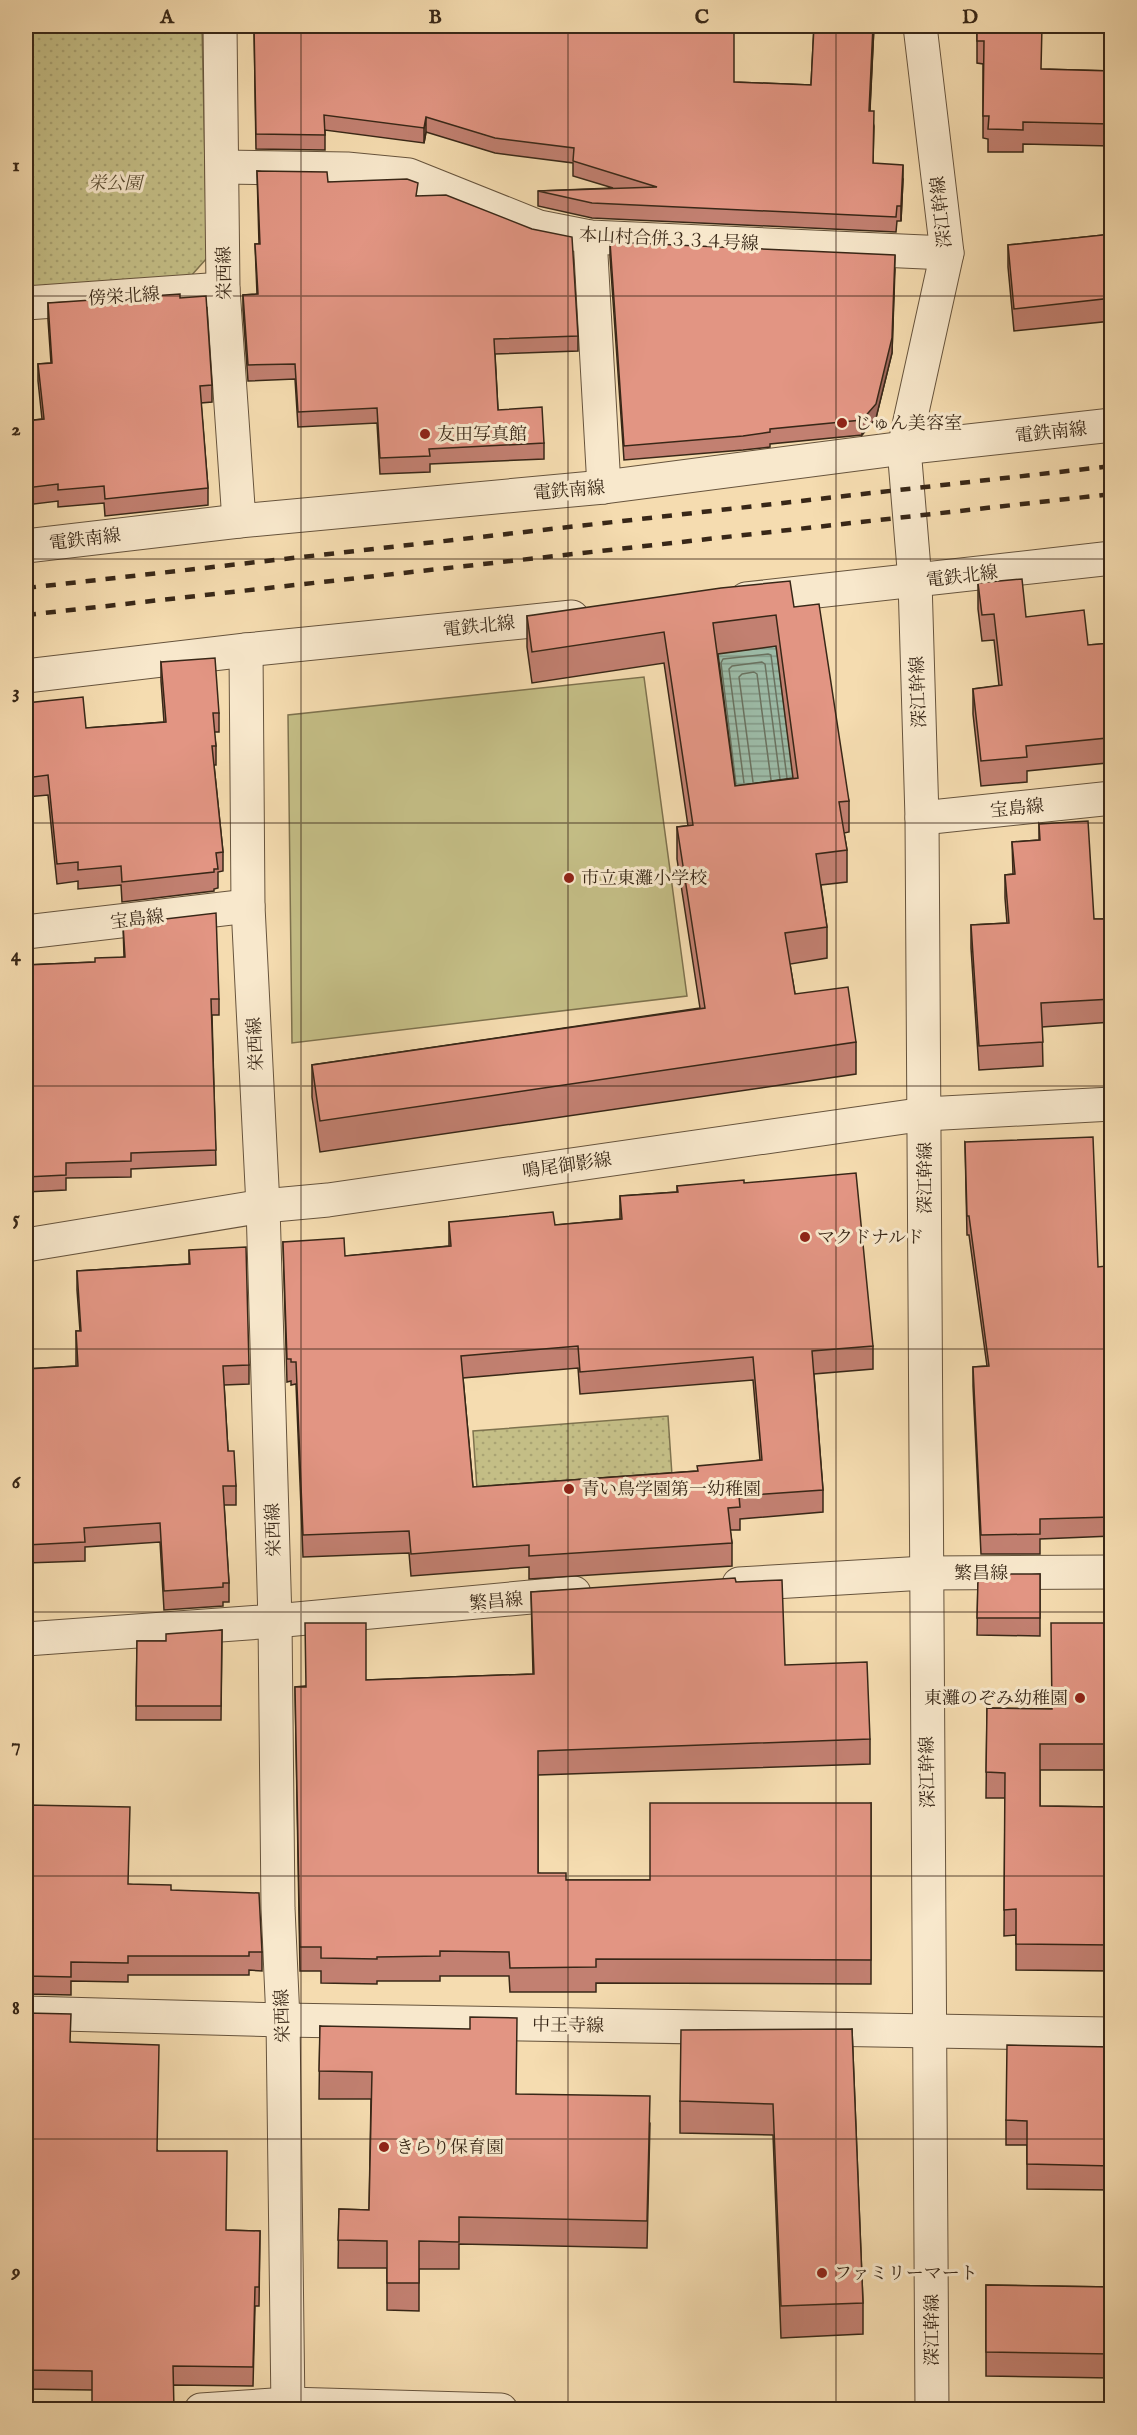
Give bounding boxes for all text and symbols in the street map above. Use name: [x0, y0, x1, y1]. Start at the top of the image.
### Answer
text: A: [159, 5, 175, 30]
text: B: [428, 5, 442, 30]
text: C: [695, 5, 709, 30]
text: D: [962, 5, 978, 30]
text: 1: [12, 153, 20, 178]
park label: 栄公園: [88, 173, 145, 196]
street label: 深江幹線: [927, 175, 958, 249]
street label: 本山村合併３３４号線: [578, 224, 759, 257]
street label: 栄西線: [214, 246, 237, 300]
street label: 傍栄北線: [87, 284, 161, 311]
place label: じゅん美容室: [854, 413, 962, 436]
marker: じゅん美容室: [835, 416, 849, 430]
text: 2: [11, 417, 21, 442]
street label: 電鉄南線: [1014, 418, 1088, 449]
place label: 友田写真館: [437, 424, 527, 447]
marker: 友田写真館: [418, 427, 432, 441]
street label: 電鉄南線: [532, 477, 606, 506]
street label: 電鉄南線: [48, 525, 122, 556]
street label: 電鉄北線: [925, 562, 999, 593]
street label: 電鉄北線: [442, 612, 516, 643]
street label: 深江幹線: [907, 656, 932, 728]
text: 3: [12, 680, 20, 705]
street label: 宝島線: [989, 795, 1045, 824]
place label: 市立東灘小学校: [581, 868, 707, 891]
marker: 市立東灘小学校: [562, 871, 576, 885]
street label: 宝島線: [109, 906, 165, 935]
text: 4: [11, 943, 22, 968]
street label: 栄西線: [244, 1016, 269, 1071]
street label: 深江幹線: [915, 1142, 938, 1214]
street label: 鳴尾御影線: [521, 1149, 613, 1184]
text: 5: [12, 1206, 20, 1231]
place label: マクドナルド: [817, 1227, 924, 1250]
marker: マクドナルド: [798, 1230, 812, 1244]
text: 6: [12, 1470, 22, 1495]
place label: 青い鳥学園第一幼稚園: [581, 1479, 761, 1502]
marker: 青い鳥学園第一幼稚園: [562, 1482, 576, 1496]
street label: 栄西線: [262, 1503, 287, 1557]
street label: 繁昌線: [954, 1563, 1008, 1586]
street label: 繁昌線: [468, 1589, 524, 1616]
place label: 東灘のぞみ幼稚園: [924, 1688, 1068, 1711]
marker: 東灘のぞみ幼稚園: [1073, 1691, 1087, 1705]
text: 7: [11, 1733, 21, 1758]
street label: 深江幹線: [916, 1736, 941, 1808]
street label: 栄西線: [271, 1989, 296, 2043]
text: 8: [12, 1996, 20, 2021]
street label: 中王寺線: [532, 2014, 604, 2039]
place label: きらり保育園: [396, 2137, 504, 2160]
marker: きらり保育園: [377, 2140, 391, 2154]
text: 9: [11, 2259, 21, 2284]
place label: ファミリーマート: [834, 2263, 978, 2286]
marker: ファミリーマート: [815, 2266, 829, 2280]
street label: 深江幹線: [922, 2294, 945, 2366]

